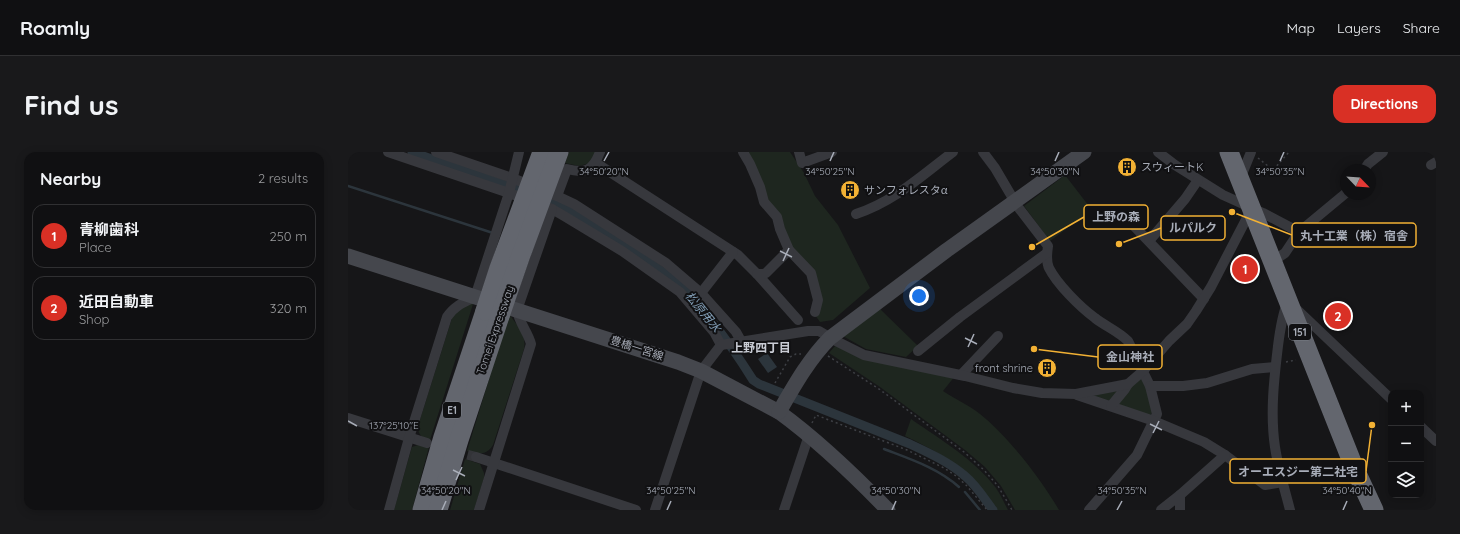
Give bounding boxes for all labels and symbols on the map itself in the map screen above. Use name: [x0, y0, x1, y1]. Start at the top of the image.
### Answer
building icon: スウィートK: [1116, 156, 1138, 178]
place label: スウィートK: [1141, 160, 1203, 174]
north arrow: [1340, 164, 1376, 200]
text: 34°50'20"N: [579, 165, 629, 178]
text: 34°50'25"N: [805, 165, 855, 178]
text: 34°50'30"N: [1030, 165, 1080, 178]
text: 34°50'35"N: [1256, 165, 1304, 178]
building icon: サンフォレスタα: [839, 179, 861, 201]
place label: サンフォレスタα: [864, 183, 948, 197]
callout: 上野の森: [1084, 205, 1148, 229]
text: 上野の森: [1092, 209, 1140, 224]
callout: ルパルク: [1161, 216, 1225, 240]
text: ルパルク: [1169, 220, 1217, 235]
callout: 丸十工業（株）宿舎: [1292, 223, 1416, 247]
text: 丸十工業（株）宿舎: [1300, 228, 1408, 243]
pin: 1: [1232, 254, 1258, 284]
street label: Tomei Expressway: [473, 283, 517, 377]
your location: [909, 286, 929, 306]
water label: 松原用水: [682, 288, 726, 337]
pin: 2: [1325, 301, 1351, 331]
road number: 151: [1289, 324, 1311, 340]
street label: 豊橋一宮線: [609, 333, 665, 363]
district label: 上野四丁目: [731, 340, 791, 355]
callout: 金山神社: [1098, 345, 1162, 369]
text: 金山神社: [1106, 349, 1154, 364]
building icon: front shrine: [1036, 357, 1058, 379]
place label: front shrine: [975, 361, 1033, 375]
road number: E1: [443, 402, 461, 418]
text: 137°25'10"E: [369, 419, 419, 432]
callout: オーエスジー第二社宅: [1230, 459, 1366, 483]
text: オーエスジー第二社宅: [1238, 464, 1358, 479]
text: 34°50'20"N: [421, 484, 471, 497]
text: 34°50'25"N: [646, 484, 696, 497]
text: 34°50'30"N: [871, 484, 921, 497]
text: 34°50'35"N: [1098, 484, 1146, 497]
text: 34°50'40"N: [1322, 484, 1372, 497]

